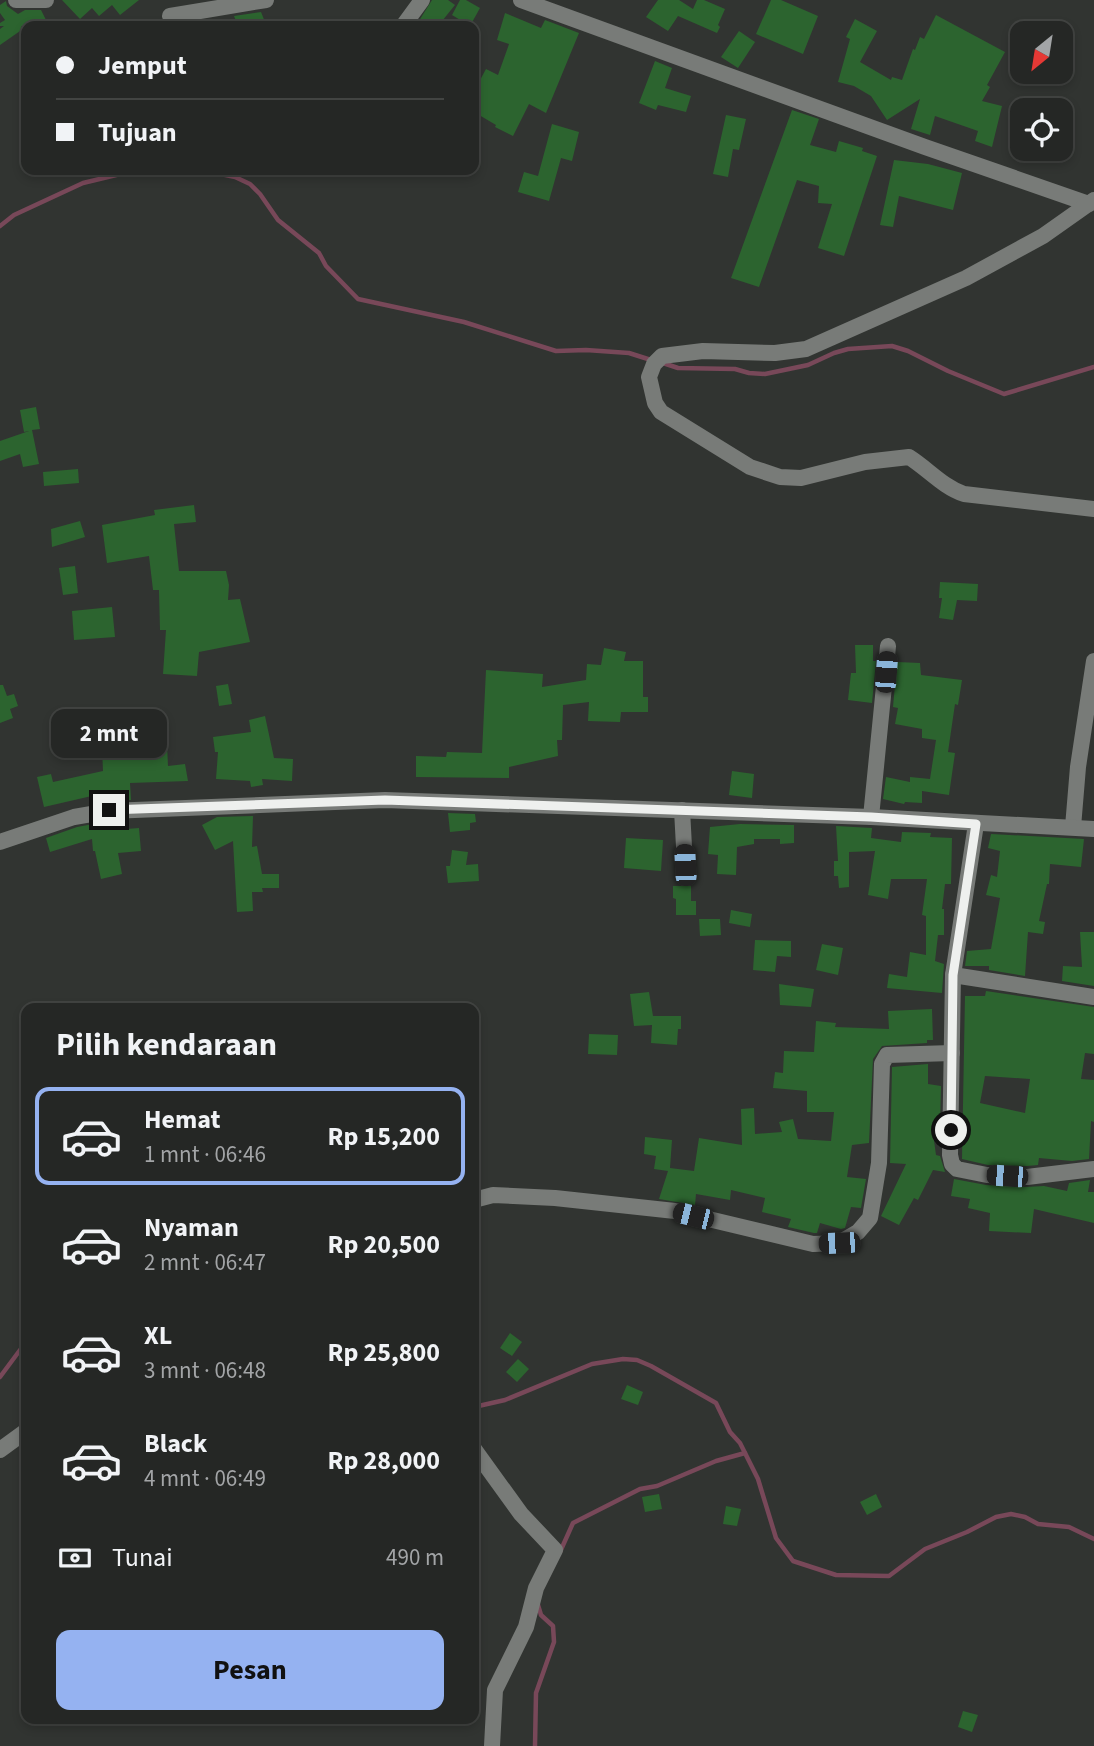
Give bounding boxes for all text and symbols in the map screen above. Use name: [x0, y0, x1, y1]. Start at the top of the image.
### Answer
north arrow: [1010, 21, 1073, 84]
map controls: [1010, 21, 1073, 161]
text: Jemput: [98, 47, 187, 84]
button: locate: [1010, 98, 1073, 161]
text: Tujuan: [98, 114, 177, 151]
car: [875, 650, 898, 694]
callout: 2 mnt: [51, 708, 167, 758]
text: 2 mnt: [80, 717, 138, 750]
route end: [93, 794, 125, 826]
car: [674, 843, 697, 887]
text: Pilih kendaraan: [56, 1022, 277, 1068]
text: Hemat: [144, 1101, 220, 1138]
icon: car: [60, 1105, 123, 1168]
route start: [935, 1114, 967, 1146]
text: Rp 15,200: [328, 1118, 440, 1155]
text: 1 mnt · 06:46: [144, 1138, 266, 1171]
car: [986, 1164, 1029, 1188]
car: [671, 1201, 716, 1231]
text: Nyaman: [144, 1209, 239, 1246]
icon: car: [60, 1213, 123, 1276]
text: Rp 20,500: [328, 1226, 440, 1263]
car: [818, 1232, 861, 1254]
text: 2 mnt · 06:47: [144, 1246, 266, 1279]
text: XL: [144, 1317, 172, 1354]
icon: car: [60, 1321, 123, 1384]
text: Rp 25,800: [328, 1334, 440, 1371]
text: 3 mnt · 06:48: [144, 1354, 266, 1387]
text: Black: [144, 1425, 207, 1462]
icon: car: [60, 1429, 123, 1492]
text: Rp 28,000: [328, 1442, 440, 1479]
text: 4 mnt · 06:49: [144, 1462, 266, 1495]
icon: cash: [56, 1539, 94, 1577]
text: Tunai: [112, 1539, 173, 1576]
text: 490 m: [386, 1541, 444, 1574]
button: Pesan: [56, 1630, 444, 1710]

